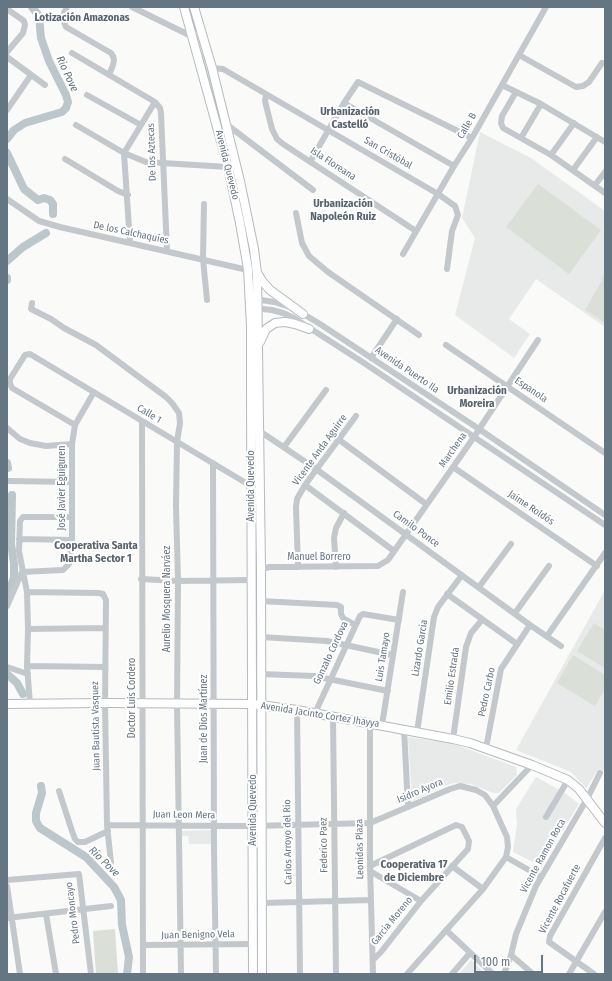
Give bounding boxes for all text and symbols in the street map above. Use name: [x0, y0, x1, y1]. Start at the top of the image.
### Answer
district label: Lotización Amazonas: [34, 11, 130, 25]
water label: Rio Pove: [53, 54, 81, 94]
district label: Urbanización Castelló: [320, 105, 380, 131]
street label: Calle B: [455, 111, 479, 141]
street label: De los Aztecas: [145, 123, 159, 181]
street label: Avenida Quevedo: [213, 129, 241, 201]
street label: San Cristóbal: [362, 134, 414, 172]
street label: Isla Floreana: [308, 145, 358, 183]
district label: Urbanización Napoleón Ruiz: [310, 197, 376, 223]
street label: De los Calchaquíes: [92, 219, 170, 247]
street label: Avenida Puerto Ila: [373, 344, 441, 396]
street label: Espanola: [512, 375, 550, 405]
district label: Urbanización Moreira: [447, 384, 507, 410]
street label: Calle 1: [135, 402, 163, 426]
street label: Vicente Anda Aguirre: [290, 412, 350, 488]
street label: Marchena: [437, 430, 469, 470]
street label: José Javier Eguiguren: [56, 446, 68, 530]
street label: Avenida Quevedo: [245, 450, 257, 522]
street label: Jaime Roldós: [506, 488, 556, 528]
street label: Camilo Ponce: [390, 508, 442, 550]
district label: Cooperativa Santa Martha Sector 1: [54, 539, 138, 565]
street label: Aurelio Mosquera Narváez: [161, 546, 173, 652]
street label: Manuel Borrero: [287, 551, 351, 563]
street label: Lizardo Garcia: [410, 619, 430, 677]
street label: Gonzalo Cordova: [311, 620, 351, 686]
street label: Luis Tamayo: [373, 631, 393, 683]
street label: Emilio Estrada: [442, 646, 462, 706]
street label: Doctor Luis Cordero: [126, 658, 138, 738]
street label: Pedro Carbo: [476, 666, 498, 718]
street label: Juan de Dios Martínez: [198, 675, 210, 763]
street label: Juan Bautista Vasquez: [89, 681, 103, 771]
street label: Avenida Jacinto Cortez Jhayya: [260, 700, 380, 730]
street label: Avenida Quevedo: [247, 774, 259, 846]
street label: Isidro Ayora: [395, 776, 445, 806]
street label: Carlos Arroyo del Rio: [281, 799, 295, 885]
street label: Juan Leon Mera: [153, 808, 215, 822]
street label: Federico Paez: [318, 817, 330, 873]
street label: Vicente Ramon Roca: [518, 817, 568, 895]
street label: Leonidas Plaza: [353, 819, 367, 879]
water label: Río Pove: [86, 844, 122, 880]
district label: Cooperativa 17 de Diciembre: [381, 858, 447, 884]
street label: Vicente Rocafuerte: [537, 862, 583, 936]
street label: Pedro Moncayo: [63, 881, 83, 945]
street label: Garcia Moreno: [369, 894, 415, 948]
street label: Juan Benigno Vela: [161, 928, 235, 942]
scale bar: [476, 947, 545, 973]
text: 100 m: [481, 955, 510, 969]

